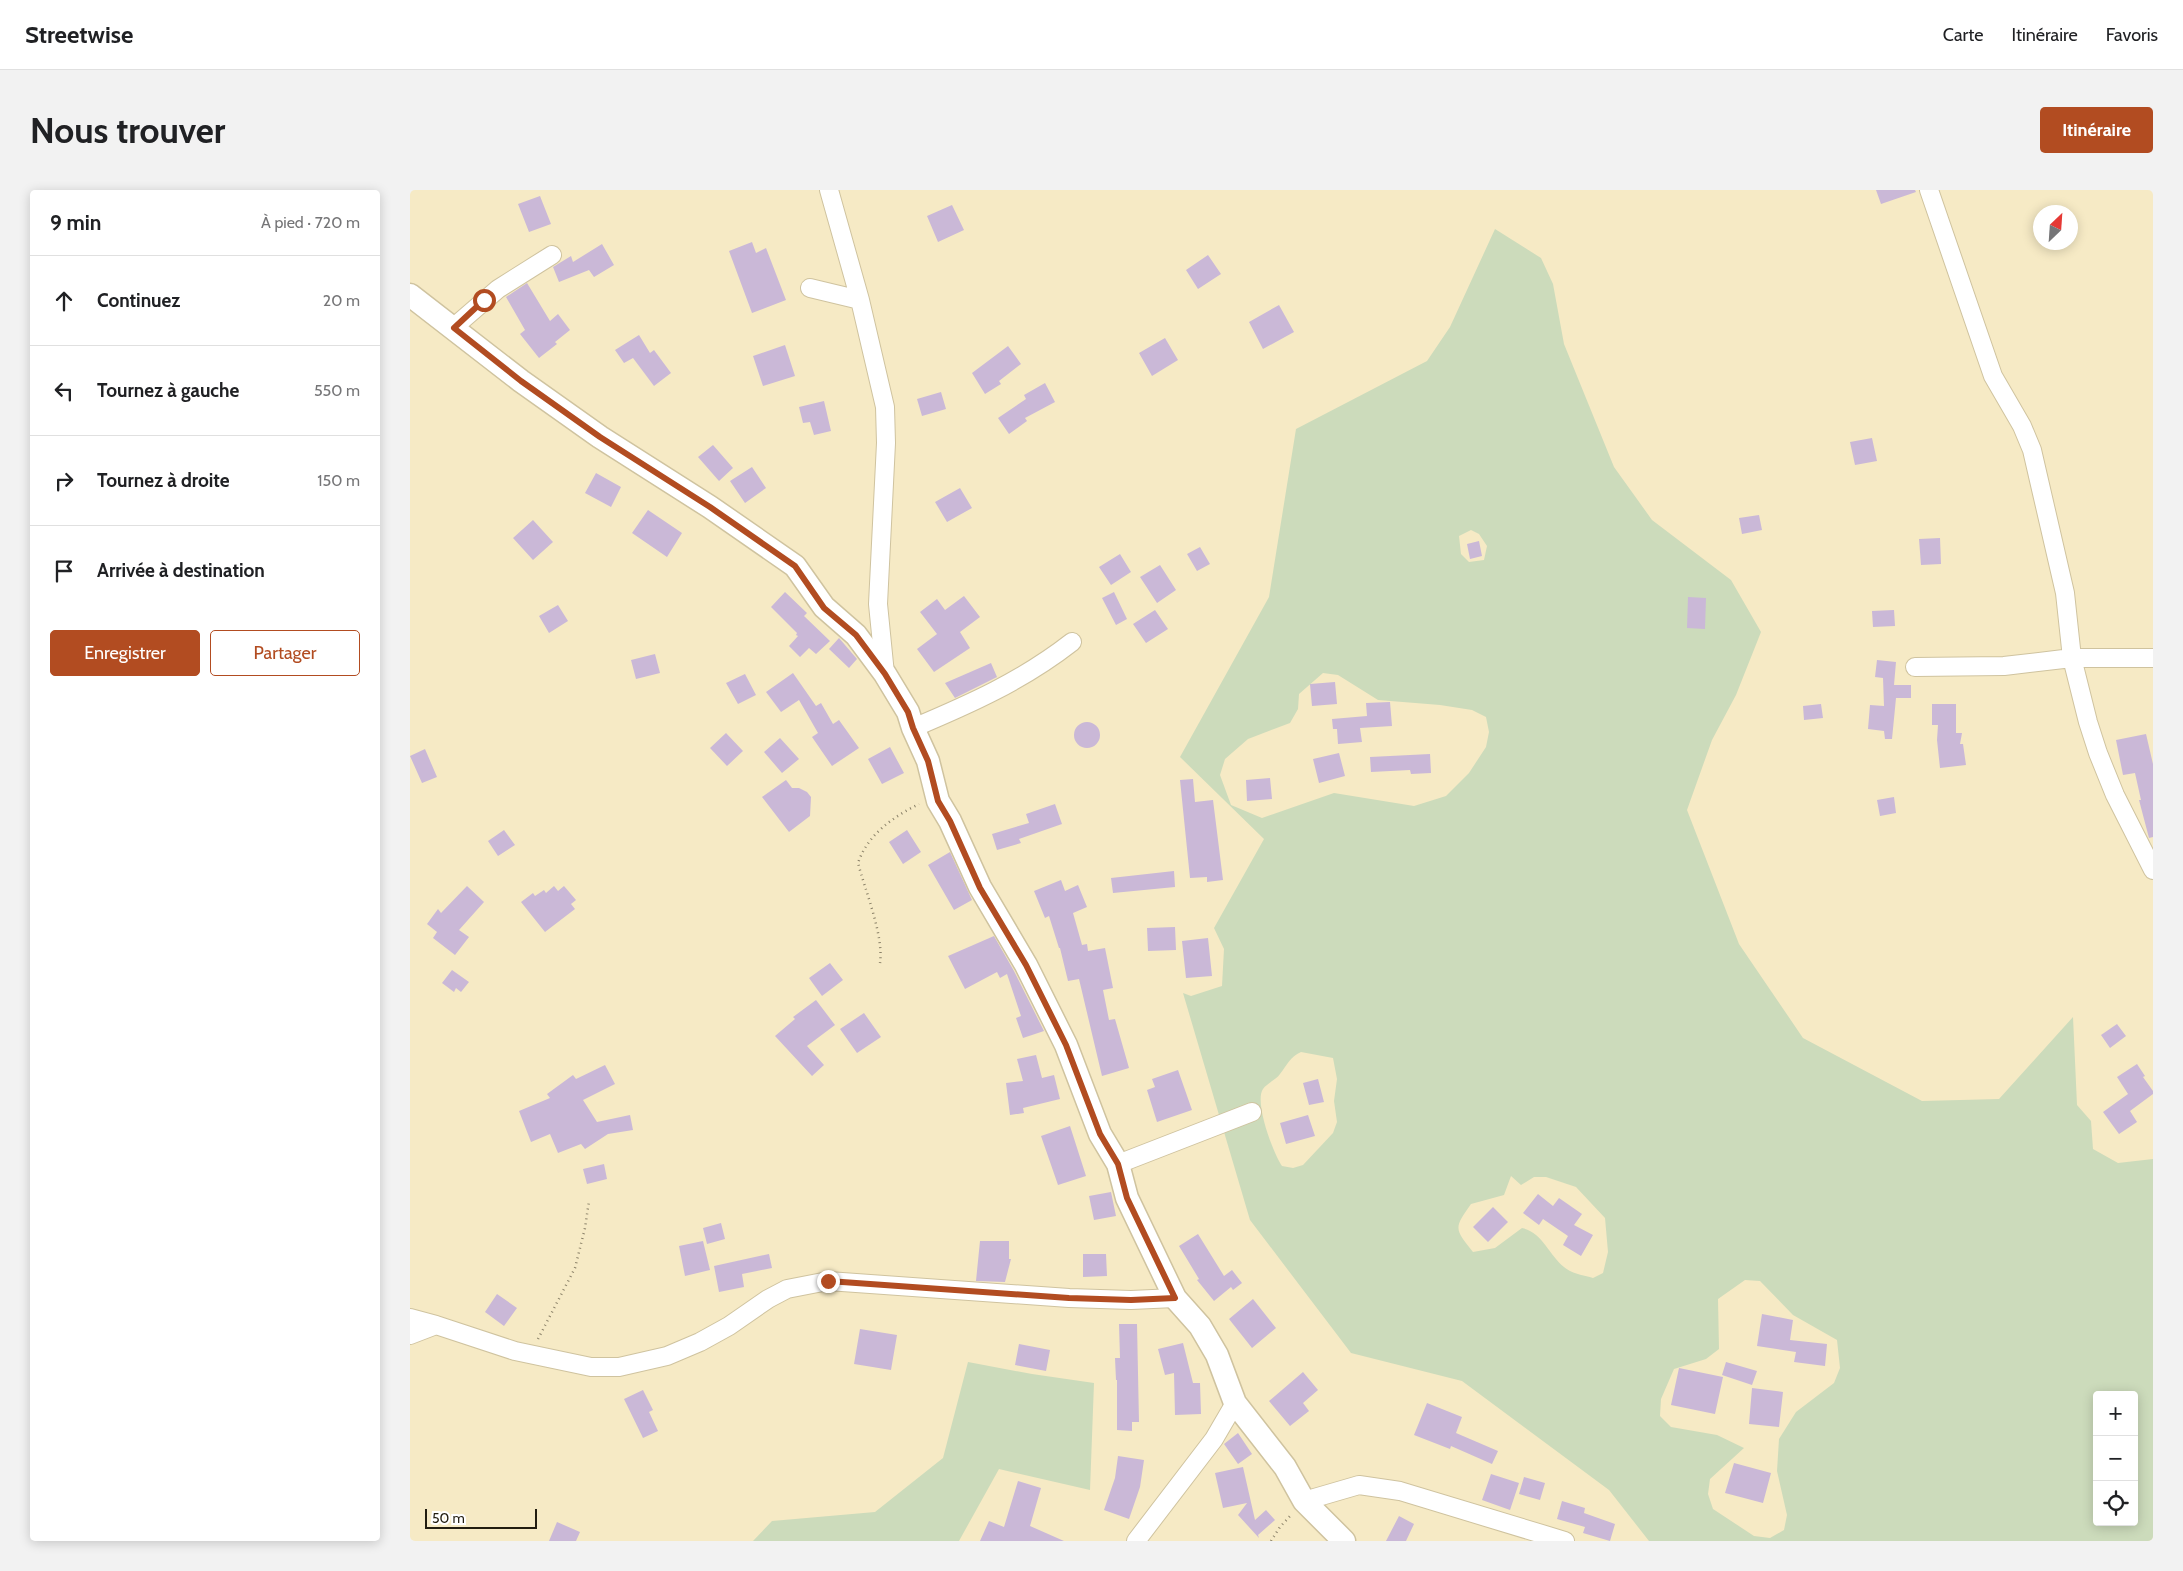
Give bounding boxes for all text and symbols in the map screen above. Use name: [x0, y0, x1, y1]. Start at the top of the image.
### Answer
text: Streetwise: [25, 20, 133, 49]
text: Carte: [1943, 24, 1983, 46]
text: Itinéraire: [2011, 24, 2078, 46]
text: Favoris: [2106, 24, 2158, 46]
button: Itinéraire: [2040, 107, 2153, 153]
text: Nous trouver: [30, 109, 225, 152]
north arrow: [2033, 205, 2078, 250]
text: 9 min: [50, 210, 101, 235]
text: À pied · 720 m: [261, 213, 360, 232]
icon: ahead: [50, 287, 78, 315]
text: Continuez: [97, 289, 180, 312]
route start: [473, 289, 496, 312]
text: 20 m: [323, 291, 360, 310]
icon: left: [50, 377, 78, 405]
text: Tournez à gauche: [97, 379, 239, 402]
text: 550 m: [314, 381, 360, 400]
icon: right: [50, 467, 78, 495]
text: Tournez à droite: [97, 469, 230, 492]
text: 150 m: [317, 471, 360, 490]
icon: arrive: [50, 557, 78, 585]
text: Arrivée à destination: [97, 559, 265, 582]
button: Enregistrer: [50, 630, 200, 676]
button: Partager: [210, 630, 360, 676]
route end: [817, 1270, 840, 1293]
map controls: [2093, 1391, 2138, 1526]
button: +: [2093, 1391, 2138, 1436]
button: −: [2093, 1436, 2138, 1481]
button: locate: [2093, 1481, 2138, 1526]
scale bar: [425, 1506, 538, 1529]
text: 50 m: [432, 1509, 465, 1527]

